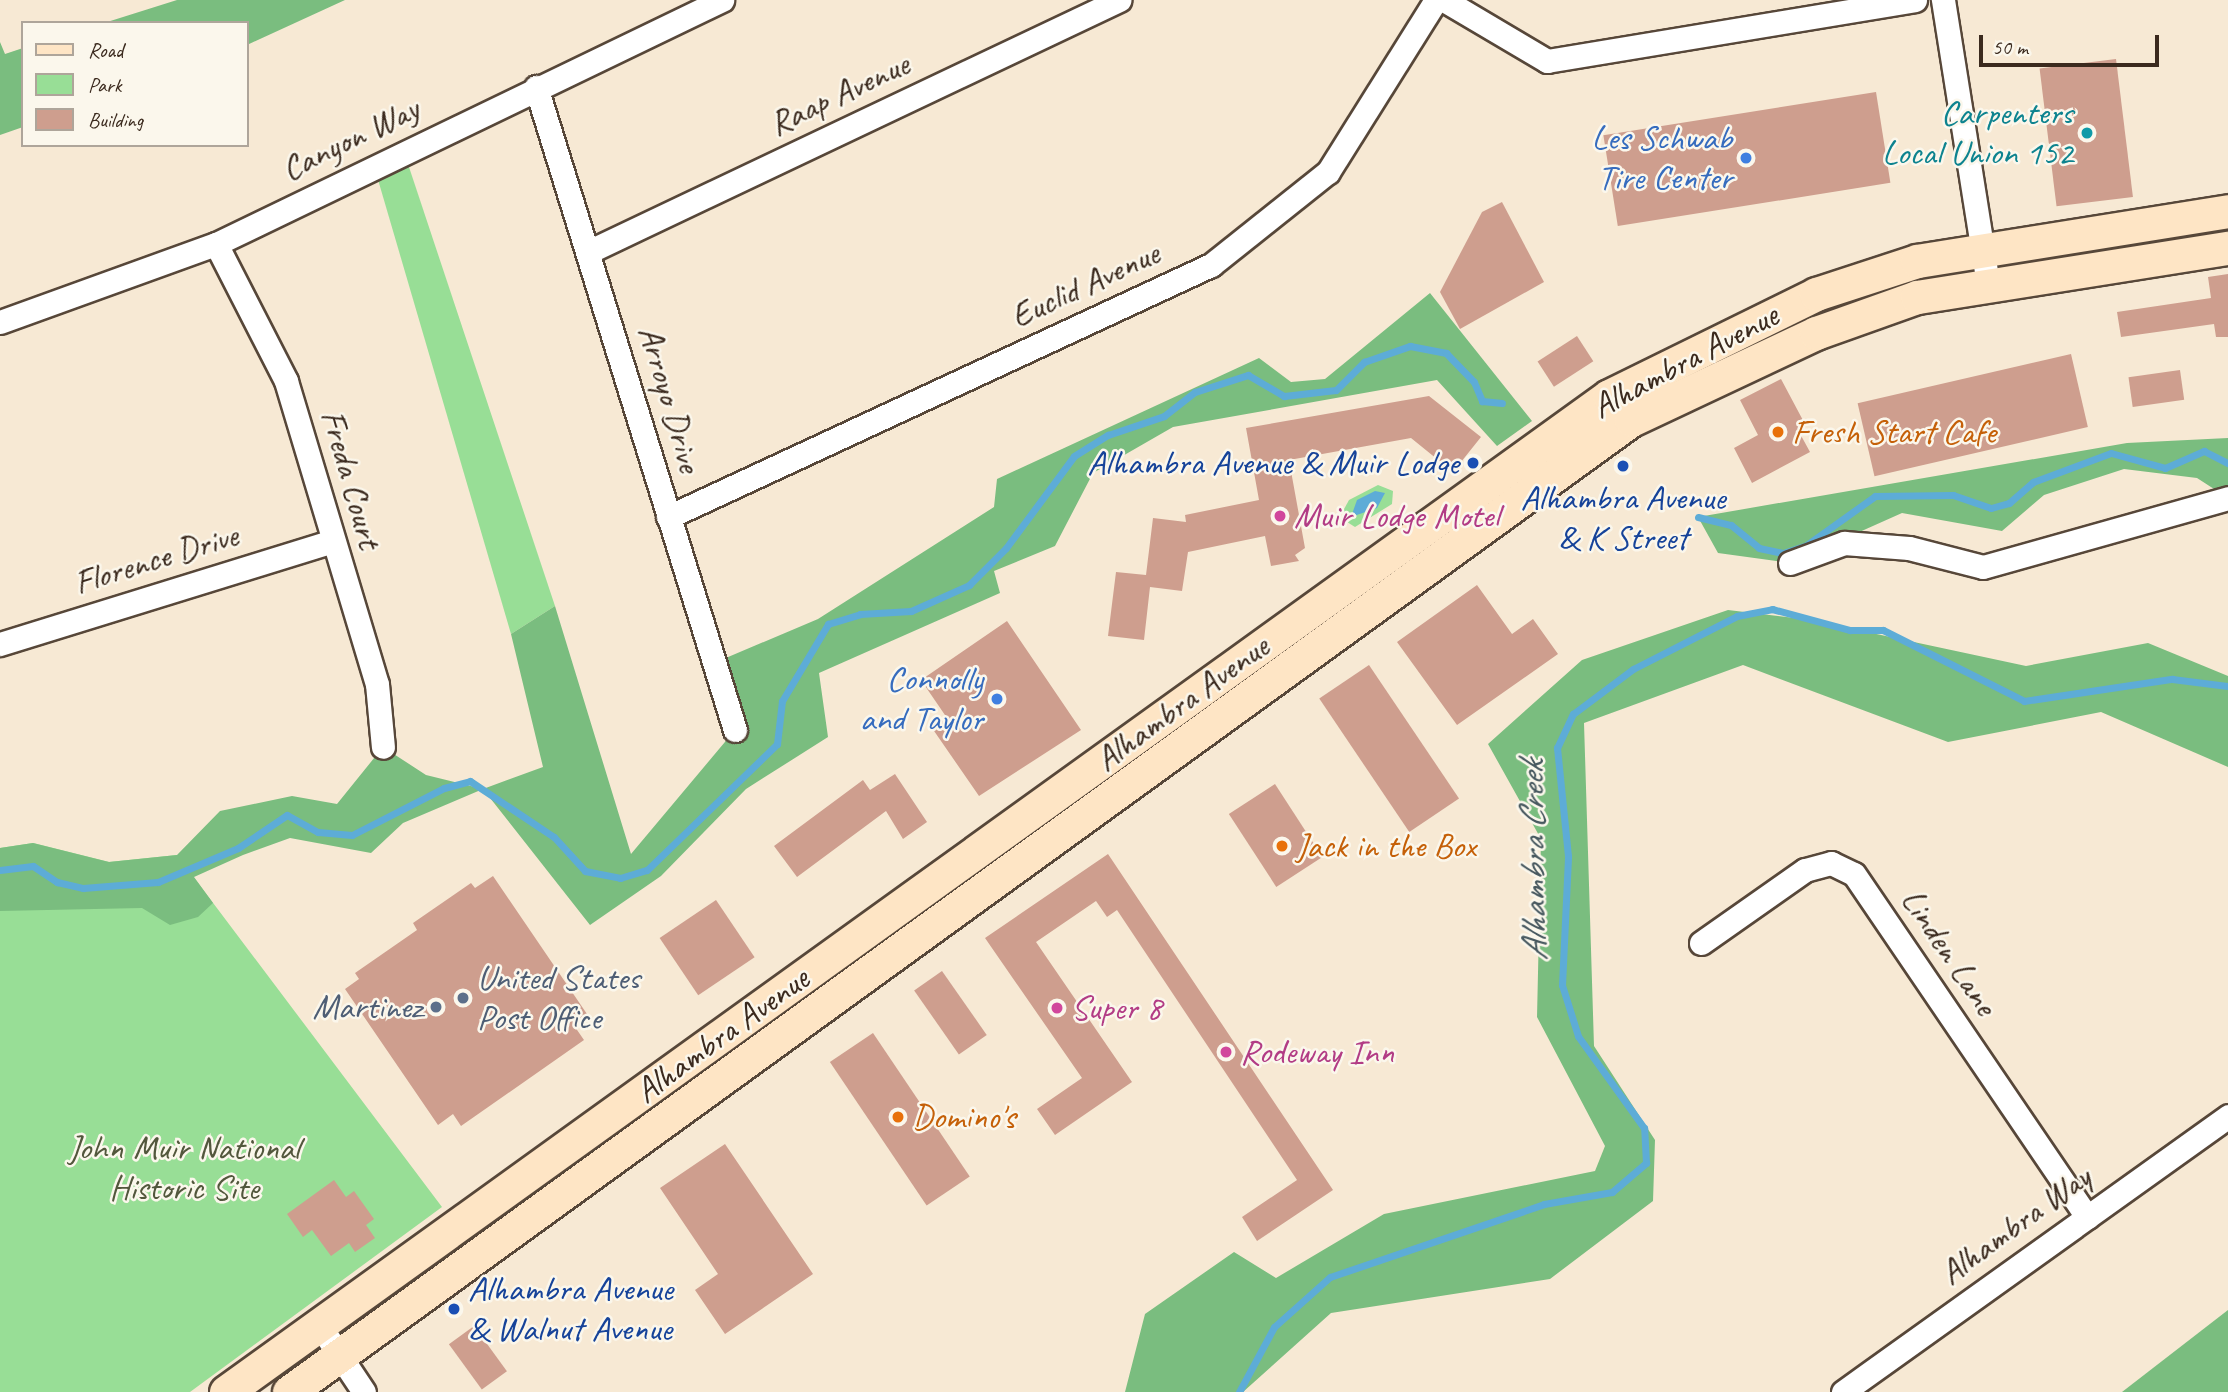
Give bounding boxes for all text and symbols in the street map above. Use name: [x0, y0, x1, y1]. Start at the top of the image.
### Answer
legend: [21, 21, 248, 147]
scale bar: [1983, 21, 2163, 65]
text: 50 m: [1992, 34, 2028, 60]
text: Road: [88, 37, 123, 63]
street label: Raap Avenue: [762, 43, 916, 145]
text: Park: [88, 72, 121, 98]
street label: Canyon Way: [274, 88, 426, 190]
place label: Carpenters Local Union 152: [1882, 92, 2073, 174]
text: Building: [88, 107, 143, 133]
place label: Les Schwab Tire Center: [1592, 117, 1732, 199]
marker: Carpenters Local Union 152: [2079, 125, 2095, 141]
marker: Les Schwab Tire Center: [1738, 150, 1754, 166]
street label: Euclid Avenue: [1004, 232, 1166, 338]
street label: Alhambra Avenue: [1585, 294, 1785, 428]
street label: Arroyo Drive: [629, 321, 711, 477]
street label: Freda Court: [311, 405, 391, 553]
place label: Fresh Start Cafe: [1792, 411, 1998, 453]
marker: Fresh Start Cafe: [1770, 424, 1786, 440]
place label: Alhambra Avenue & Muir Lodge: [1087, 442, 1459, 484]
marker: Alhambra Avenue & Muir Lodge: [1465, 455, 1481, 471]
marker: Alhambra Avenue & K Street: [1615, 458, 1631, 474]
place label: Alhambra Avenue & K Street: [1520, 477, 1726, 559]
place label: Muir Lodge Motel: [1294, 495, 1499, 537]
marker: Muir Lodge Motel: [1272, 508, 1288, 524]
street label: Florence Drive: [69, 514, 243, 604]
street label: Alhambra Avenue: [1087, 626, 1277, 780]
place label: Connolly and Taylor: [859, 658, 983, 740]
marker: Connolly and Taylor: [989, 691, 1005, 707]
water label: Alhambra Creek: [1509, 761, 1557, 961]
place label: Jack in the Box: [1296, 825, 1476, 867]
marker: Jack in the Box: [1274, 838, 1290, 854]
street label: Linden Lane: [1891, 880, 2007, 1024]
place label: United States Post Office: [477, 957, 641, 1039]
street label: Alhambra Avenue: [627, 958, 817, 1112]
place label: Martinez: [313, 986, 422, 1028]
place label: Super 8: [1071, 987, 1162, 1029]
marker: United States Post Office: [455, 990, 471, 1006]
marker: Martinez: [428, 999, 444, 1015]
marker: Super 8: [1049, 1000, 1065, 1016]
place label: Rodeway Inn: [1240, 1031, 1394, 1073]
marker: Rodeway Inn: [1218, 1044, 1234, 1060]
place label: Domino's: [912, 1096, 1015, 1138]
marker: Domino's: [890, 1109, 906, 1125]
park label: John Muir National Historic Site: [68, 1127, 300, 1209]
street label: Alhambra Way: [1931, 1156, 2099, 1294]
place label: Alhambra Avenue & Walnut Avenue: [468, 1268, 673, 1350]
marker: Alhambra Avenue & Walnut Avenue: [446, 1301, 462, 1317]

